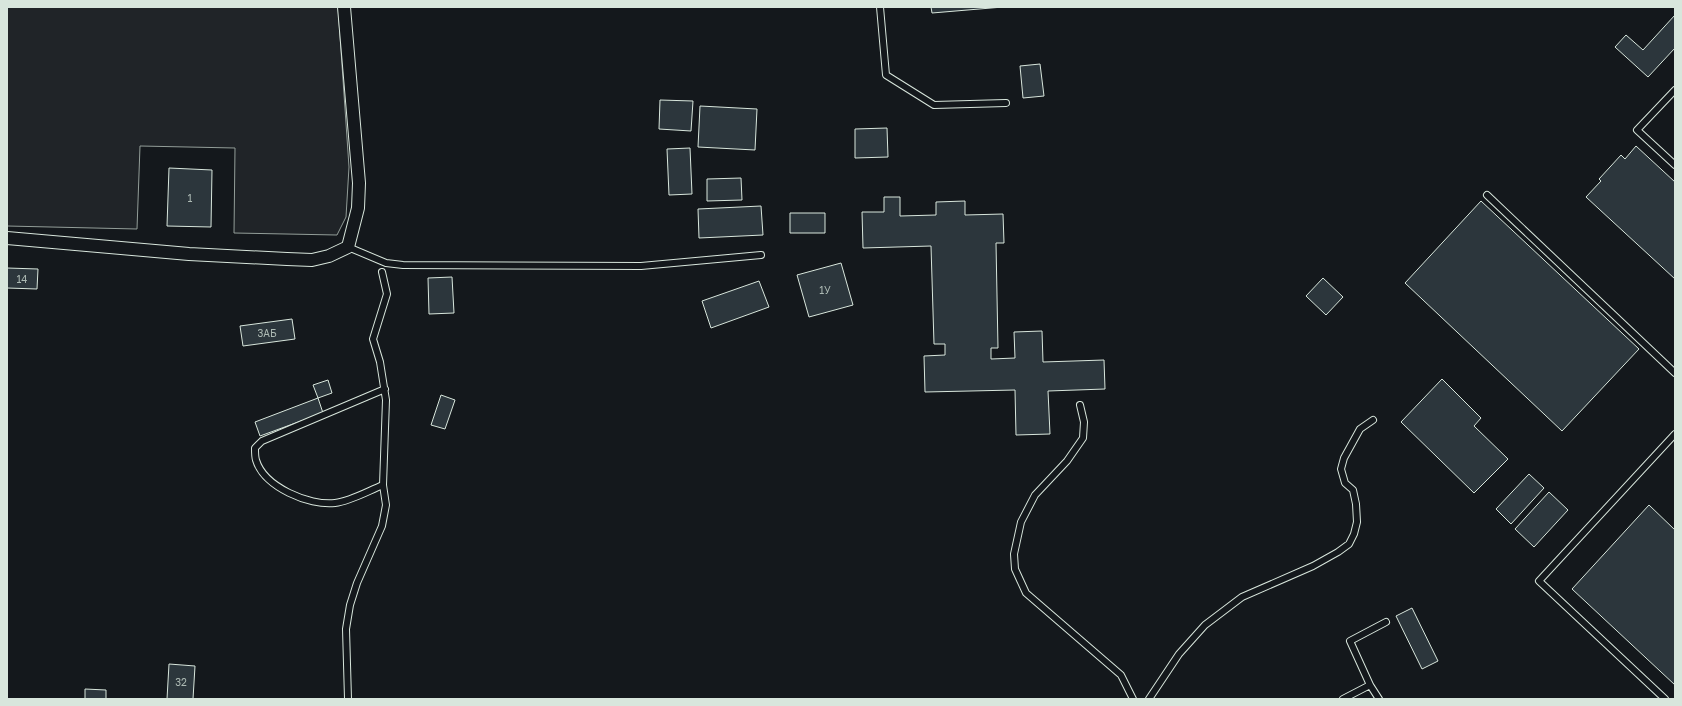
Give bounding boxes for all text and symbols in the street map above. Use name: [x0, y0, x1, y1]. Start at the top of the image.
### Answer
house number: 1: [188, 192, 193, 204]
house number: 14: [17, 273, 27, 285]
house number: 1У: [819, 284, 831, 296]
house number: 3АБ: [257, 327, 277, 339]
house number: 32: [175, 676, 187, 688]

